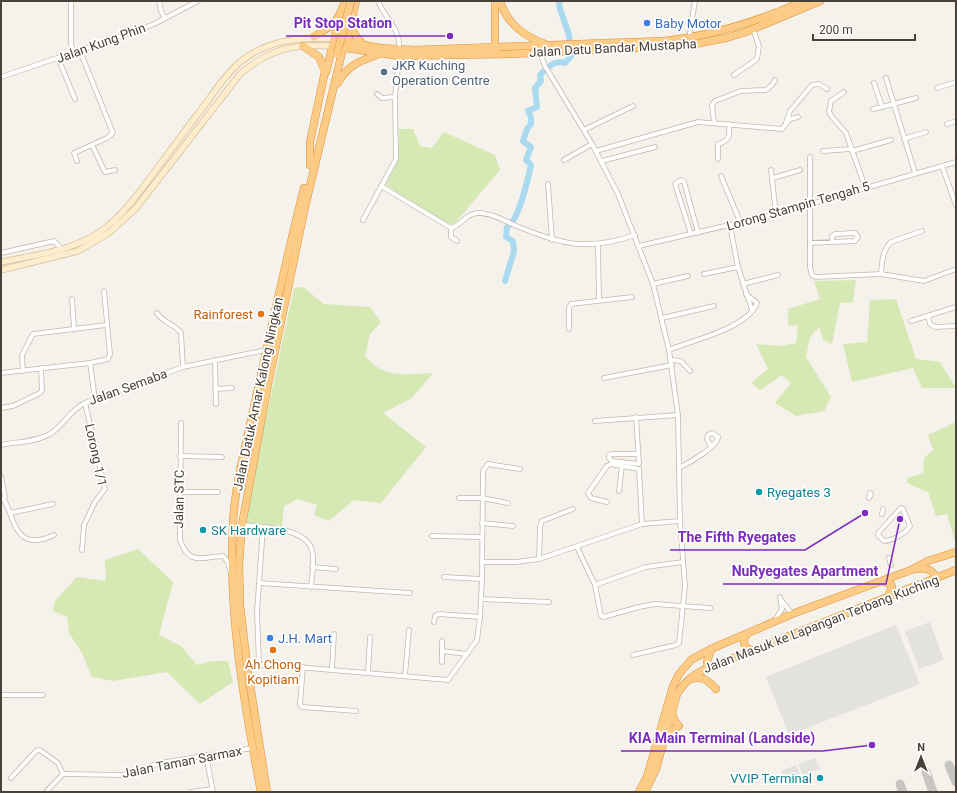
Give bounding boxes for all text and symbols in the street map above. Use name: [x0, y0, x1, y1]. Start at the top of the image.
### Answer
callout: Pit Stop Station: [286, 10, 400, 36]
text: Pit Stop Station: [294, 15, 392, 31]
place label: Baby Motor: [655, 16, 722, 31]
scale bar: [813, 16, 915, 42]
marker: Baby Motor: [642, 18, 652, 28]
street label: Jalan Kung Phin: [55, 20, 147, 66]
text: 200 m: [819, 23, 853, 37]
street label: Jalan Datu Bandar Mustapha: [529, 36, 697, 60]
place label: JKR Kuching Operation Centre: [392, 58, 490, 88]
marker: JKR Kuching Operation Centre: [379, 67, 389, 77]
street label: Lorong Stampin Tengah 5: [725, 178, 871, 234]
street label: Jalan Datuk Amar Kalong Ningkan: [230, 296, 286, 492]
place label: Rainforest: [194, 307, 253, 322]
marker: Rainforest: [256, 309, 266, 319]
street label: Jalan Semaba: [87, 366, 169, 408]
street label: Lorong 1/1: [82, 422, 110, 488]
street label: Jalan STC: [171, 470, 187, 528]
place label: Ryegates 3: [767, 485, 831, 500]
marker: Ryegates 3: [754, 487, 764, 497]
place label: SK Hardware: [211, 523, 286, 538]
callout: The Fifth Ryegates: [670, 524, 805, 550]
marker: SK Hardware: [198, 525, 208, 535]
text: The Fifth Ryegates: [678, 529, 796, 545]
callout: NuRyegates Apartment: [723, 558, 886, 584]
text: NuRyegates Apartment: [732, 563, 879, 579]
street label: Jalan Masuk ke Lapangan Terbang Kuching: [701, 572, 941, 676]
place label: J.H. Mart: [278, 631, 332, 646]
marker: J.H. Mart: [265, 633, 275, 643]
marker: Ah Chong Kopitiam: [268, 645, 278, 655]
place label: Ah Chong Kopitiam: [245, 657, 301, 687]
callout: KIA Main Terminal (Landside): [621, 725, 823, 751]
text: KIA Main Terminal (Landside): [629, 730, 815, 747]
north arrow: [901, 737, 941, 777]
text: N: [917, 741, 925, 754]
street label: Jalan Taman Sarmax: [121, 743, 244, 781]
place label: VVIP Terminal: [730, 771, 812, 786]
marker: VVIP Terminal: [815, 773, 825, 783]

